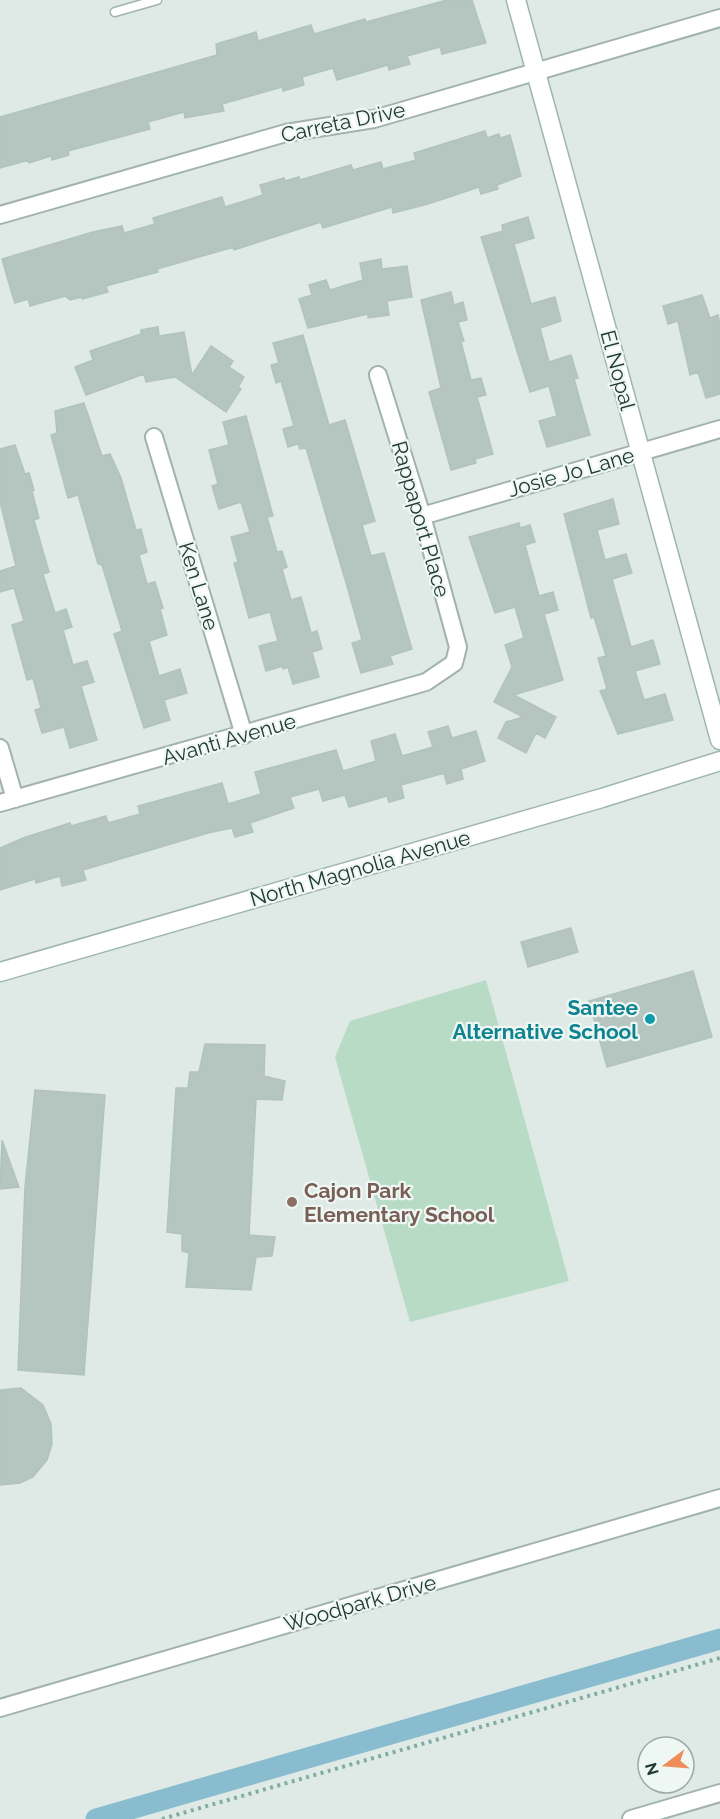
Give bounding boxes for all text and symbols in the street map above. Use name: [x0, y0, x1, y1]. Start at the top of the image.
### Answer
street label: Carreta Drive: [279, 97, 407, 147]
street label: El Nopal: [595, 327, 641, 413]
street label: Rappaport Place: [387, 438, 455, 600]
street label: Josie Jo Lane: [505, 442, 637, 502]
street label: Ken Lane: [174, 539, 224, 633]
street label: Avanti Avenue: [159, 708, 299, 770]
street label: North Magnolia Avenue: [247, 825, 473, 911]
place label: Santee Alternative School: [452, 995, 638, 1044]
marker: Santee Alternative School: [643, 1012, 657, 1026]
place label: Cajon Park Elementary School: [304, 1178, 495, 1227]
marker: Cajon Park Elementary School: [285, 1195, 299, 1209]
street label: Woodpark Drive: [281, 1569, 439, 1637]
north arrow: [636, 1735, 696, 1795]
text: N: [641, 1761, 663, 1777]

